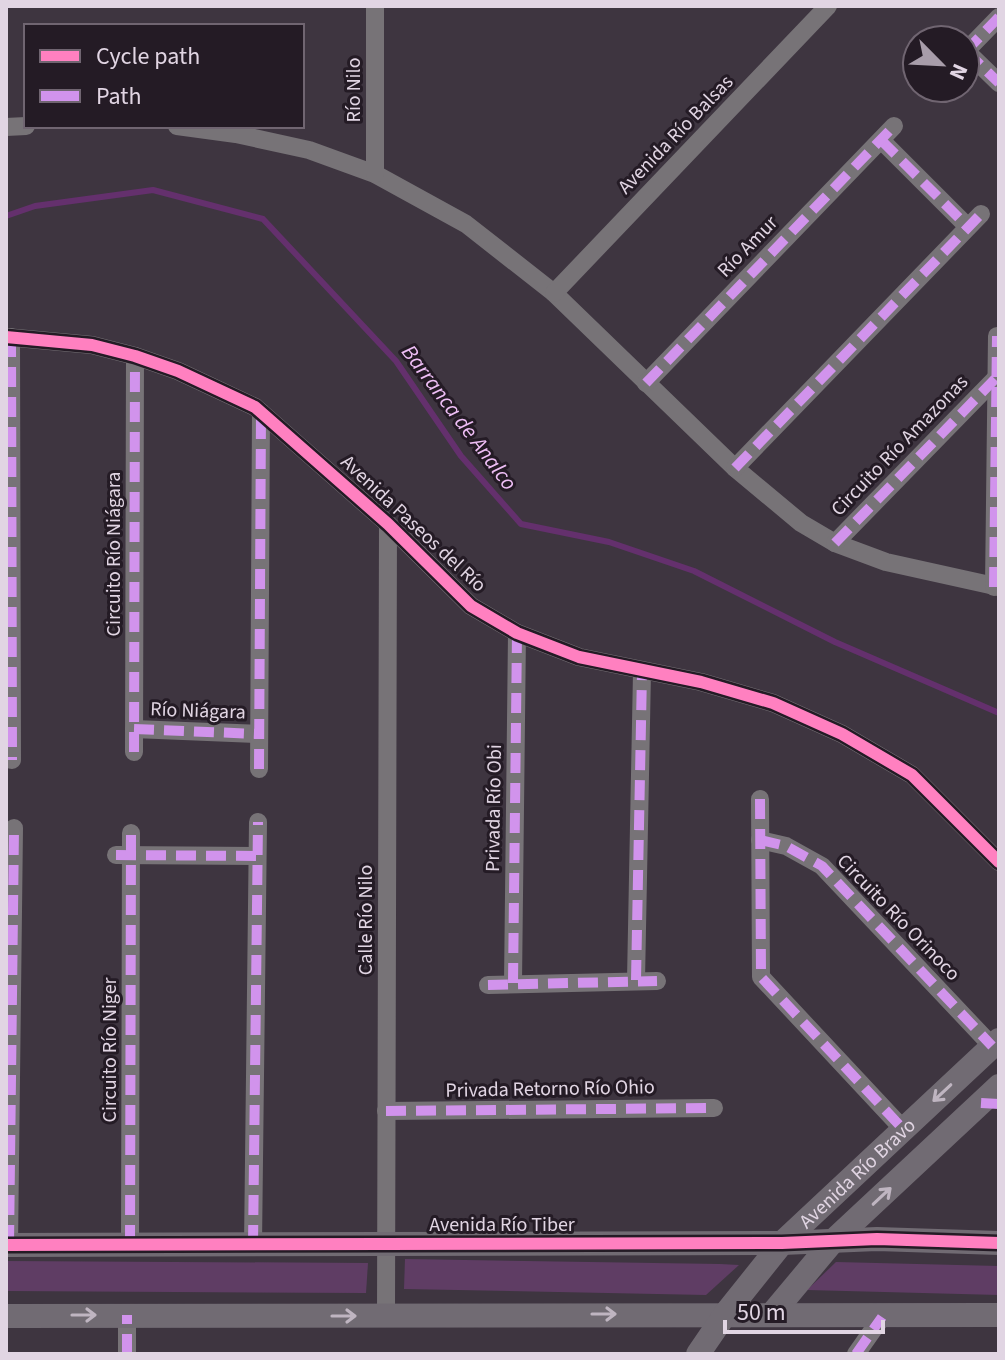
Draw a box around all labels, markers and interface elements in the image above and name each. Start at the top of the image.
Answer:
legend [24,24,304,128]
north arrow [901,24,981,104]
text: Cycle path [96,39,200,74]
street label: Río Nilo [340,58,368,122]
text: N [941,59,976,85]
street label: Avenida Río Balsas [612,69,740,200]
text: Path [96,79,142,114]
street label: Río Amur [711,209,784,284]
water label: Barranca de Analco [394,338,525,497]
street label: Circuito Río Amazonas [825,369,975,523]
street label: Avenida Paseos del Río [334,449,492,599]
street label: Circuito Río Niágara [100,472,128,636]
street label: Río Niágara [150,695,246,727]
street label: Privada Río Obi [479,744,509,872]
street label: Circuito Río Orinoco [830,848,966,987]
street label: Calle Río Nilo [352,865,380,975]
street label: Circuito Río Niger [96,977,124,1123]
street label: Privada Retorno Río Ohio [445,1073,655,1105]
one-way arrow [932,1084,952,1103]
street label: Avenida Río Bravo [793,1112,922,1235]
one-way arrow [872,1186,892,1205]
street label: Avenida Río Tiber [429,1211,575,1239]
scale bar [725,1284,883,1334]
text: 50 m [737,1295,786,1330]
one-way arrow [590,1306,617,1322]
one-way arrow [70,1307,97,1323]
one-way arrow [330,1308,357,1324]

